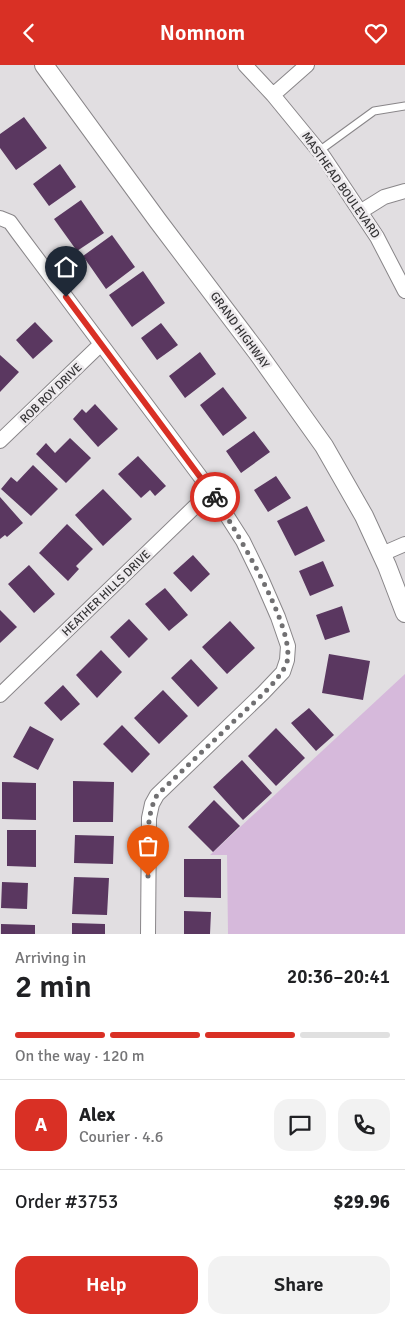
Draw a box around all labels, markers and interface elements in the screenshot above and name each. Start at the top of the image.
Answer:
icon: back [15,19,43,47]
text: Nomnom [160,19,245,46]
icon: heart [362,19,390,47]
street label: MASTHEAD BOULEVARD [298,129,383,242]
pin [45,246,87,297]
icon: home [52,253,80,281]
street label: GRAND HIGHWAY [207,289,272,371]
street label: ROB ROY DRIVE [17,360,86,427]
courier [190,472,240,522]
icon: bike [201,483,229,511]
street label: HEATHER HILLS DRIVE [59,547,154,640]
pin [127,825,169,876]
icon: bag [134,832,162,860]
text: Arriving in [15,948,86,968]
text: 20:36–20:41 [287,965,390,989]
text: 2 min [15,967,92,1006]
text: On the way · 120 m [15,1046,145,1066]
button: chat [274,1099,326,1151]
button: phone [338,1099,390,1151]
text: Alex [79,1103,115,1127]
text: A [35,1113,47,1137]
text: Courier · 4.6 [79,1127,163,1147]
text: Order #3753 [15,1190,118,1214]
text: $29.96 [333,1190,390,1214]
button: Help [15,1256,198,1314]
button: Share [208,1256,390,1314]

